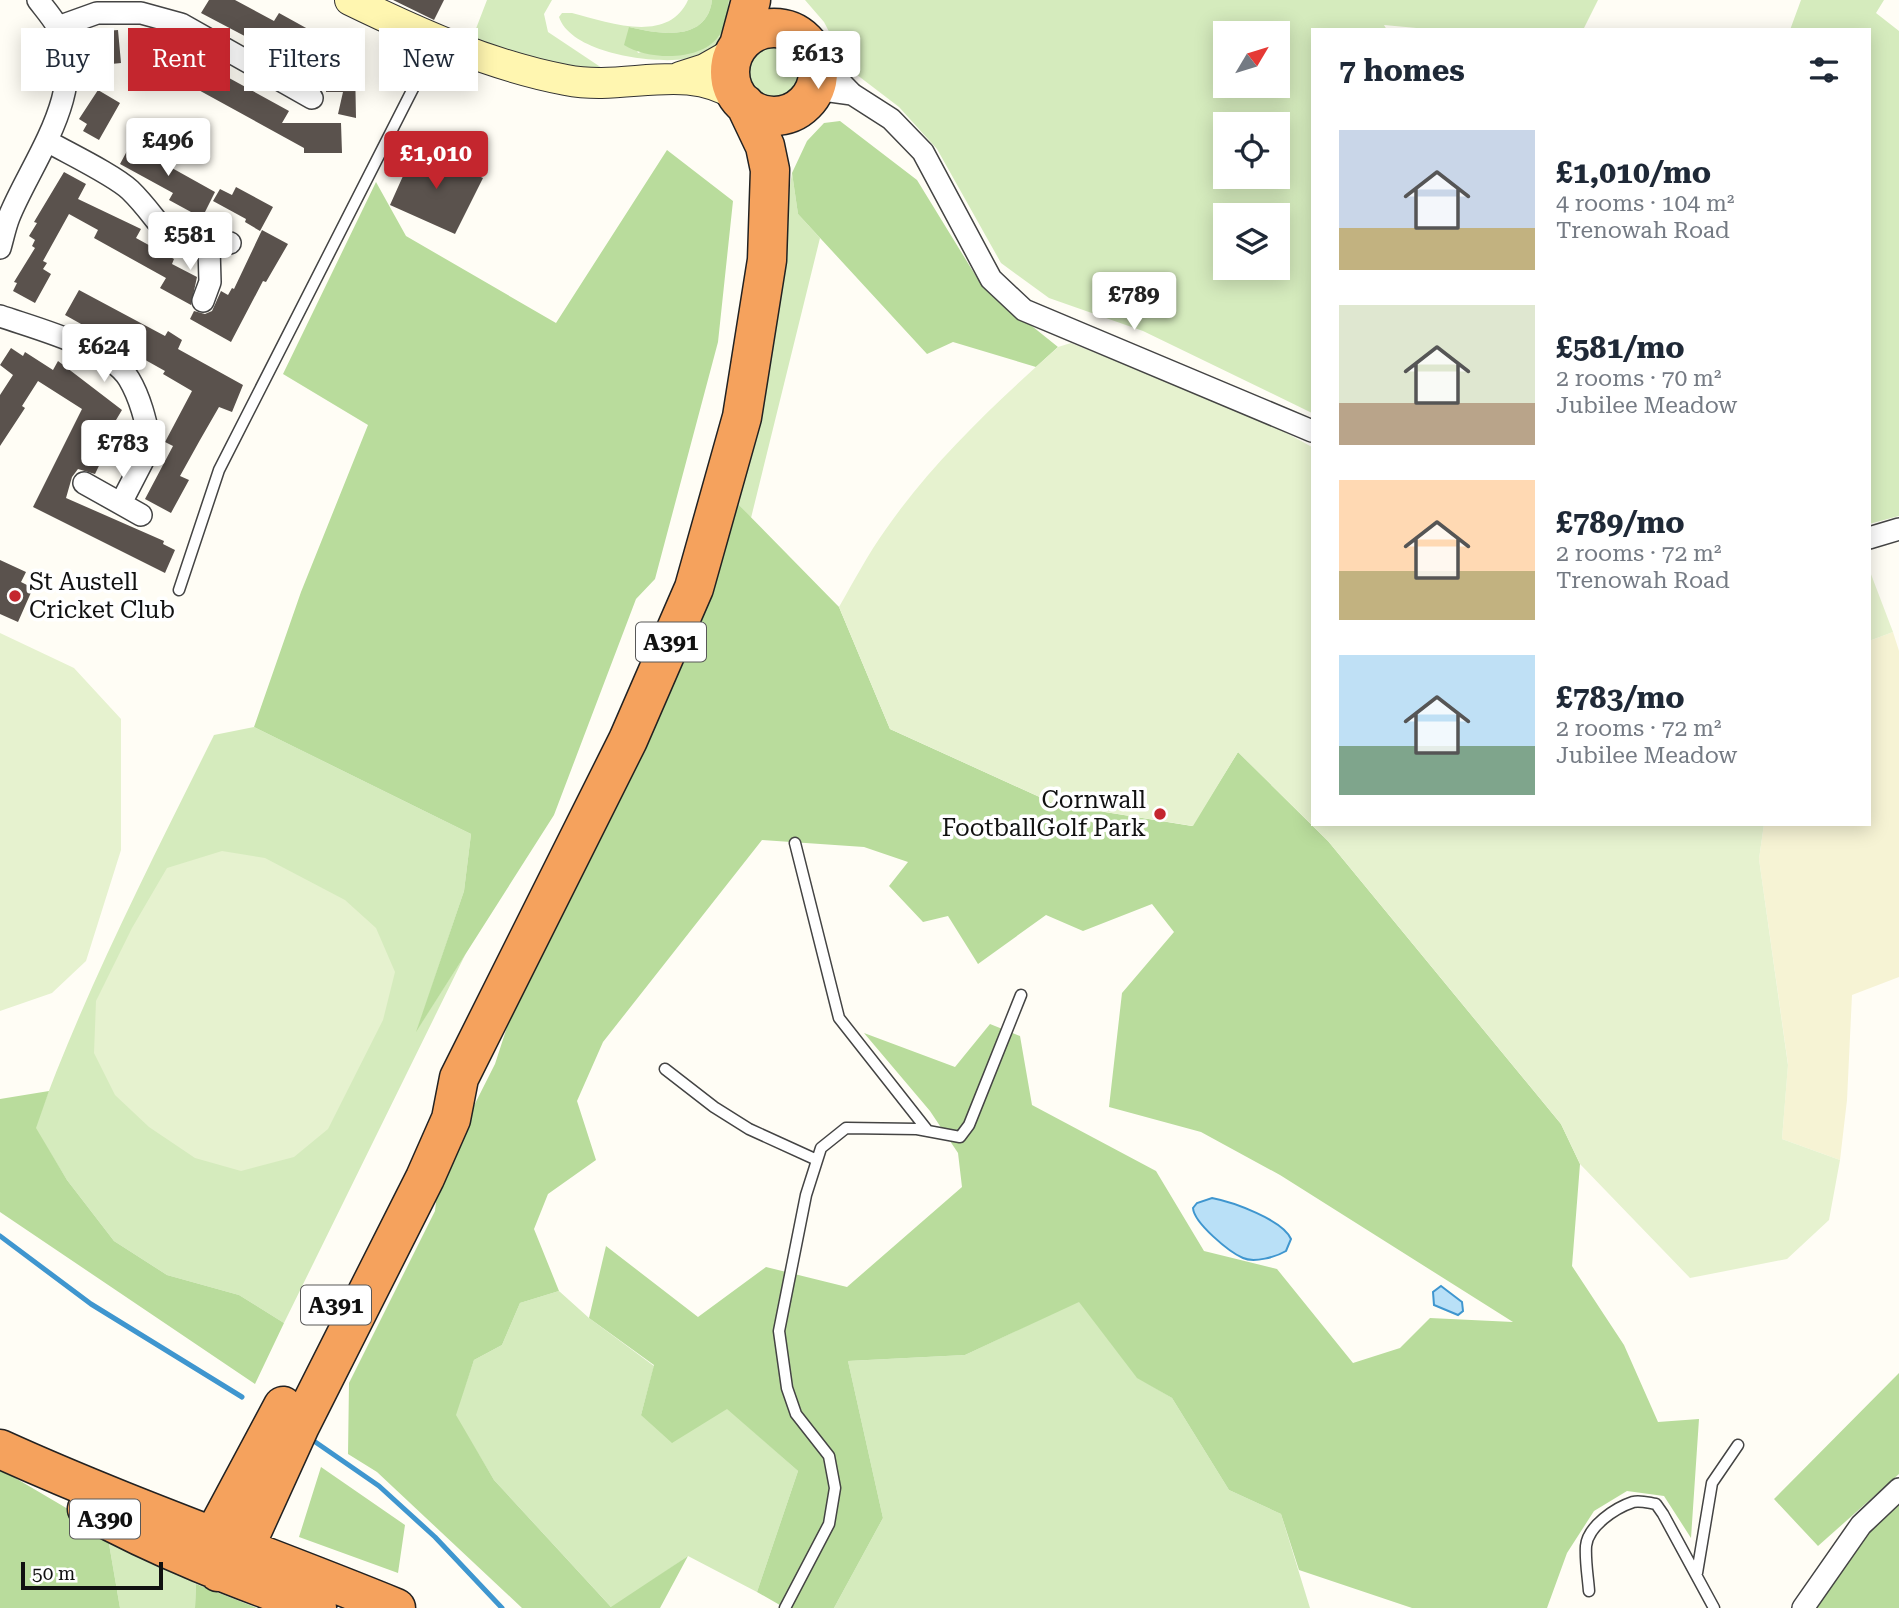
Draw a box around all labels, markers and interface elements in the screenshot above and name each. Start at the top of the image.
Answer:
north arrow [1213,21,1290,98]
map controls [1213,21,1290,280]
chip: Buy [21,28,114,91]
chip: Rent [128,28,230,91]
chip: Filters [244,28,365,91]
chip: New [379,28,478,91]
pin: £613 [777,32,859,91]
text: £613 [792,40,844,67]
icon: filters [1805,51,1843,89]
text: 7 homes [1339,53,1465,88]
button: locate [1213,112,1290,189]
pin: £496 [127,118,209,178]
text: £496 [142,127,194,154]
pin: £1,010 [379,132,493,191]
text: £1,010 [400,140,472,167]
text: £1,010/mo [1556,155,1711,190]
icon: home [1395,158,1479,242]
text: 4 rooms · 104 m² [1556,190,1734,217]
button: layers [1213,203,1290,280]
pin: £581 [149,212,231,272]
text: Trenowah Road [1556,217,1730,244]
text: £581 [164,221,216,248]
pin: £789 [1093,272,1175,332]
text: £789 [1108,281,1160,308]
pin: £624 [63,324,145,384]
text: £581/mo [1556,330,1685,365]
text: £624 [78,333,130,360]
icon: home [1395,333,1479,417]
text: 2 rooms · 70 m² [1556,365,1722,392]
text: Jubilee Meadow [1556,392,1737,419]
pin: £783 [82,420,164,480]
text: £783 [97,429,149,456]
text: £789/mo [1556,505,1685,540]
icon: home [1395,508,1479,592]
text: 2 rooms · 72 m² [1556,540,1722,567]
text: Trenowah Road [1556,567,1730,594]
place label: St Austell Cricket Club [29,568,175,624]
marker: St Austell Cricket Club [7,588,23,604]
road number: A391 [636,622,706,662]
text: £783/mo [1556,680,1685,715]
icon: home [1395,683,1479,767]
text: 2 rooms · 72 m² [1556,715,1722,742]
text: Jubilee Meadow [1556,742,1737,769]
place label: Cornwall FootballGolf Park [942,786,1146,842]
marker: Cornwall FootballGolf Park [1152,806,1168,822]
road number: A391 [301,1286,371,1324]
road number: A390 [70,1500,140,1538]
scale bar [21,1559,163,1591]
text: 50 m [32,1562,75,1585]

